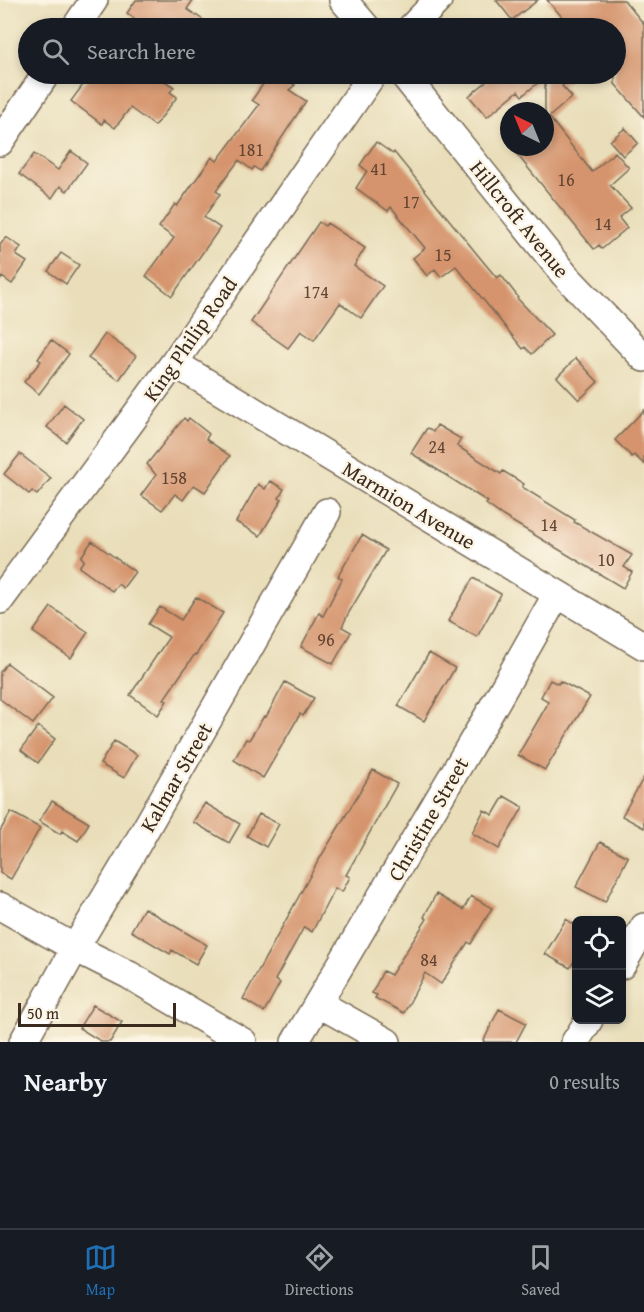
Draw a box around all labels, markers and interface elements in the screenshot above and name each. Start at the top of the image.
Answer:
search box [18,18,626,84]
icon: search [39,35,72,68]
text: Search here [87,35,196,67]
north arrow [500,102,554,156]
house number: 181 [238,136,264,163]
street label: Hillcroft Avenue [463,154,577,285]
house number: 41 [370,155,388,182]
house number: 16 [557,166,575,193]
house number: 17 [402,188,420,215]
house number: 14 [594,210,612,237]
house number: 15 [434,241,452,268]
street label: King Philip Road [135,270,245,408]
house number: 174 [303,278,329,305]
house number: 24 [428,433,446,460]
street label: Marmion Avenue [337,453,482,557]
house number: 158 [161,464,187,491]
house number: 14 [540,511,558,538]
house number: 10 [597,546,615,573]
house number: 96 [317,626,335,653]
street label: Kalmar Street [132,716,220,837]
street label: Christine Street [380,751,476,887]
map controls [572,916,626,1024]
button: locate [572,916,626,970]
house number: 84 [420,946,438,973]
button: layers [572,970,626,1024]
scale bar [18,1000,176,1028]
text: 50 m [27,1001,59,1025]
text: Nearby [24,1062,107,1101]
text: 0 results [549,1067,620,1096]
tab: Map [84,1241,117,1301]
tab: Directions [285,1241,354,1301]
tab: Saved [521,1241,560,1301]

